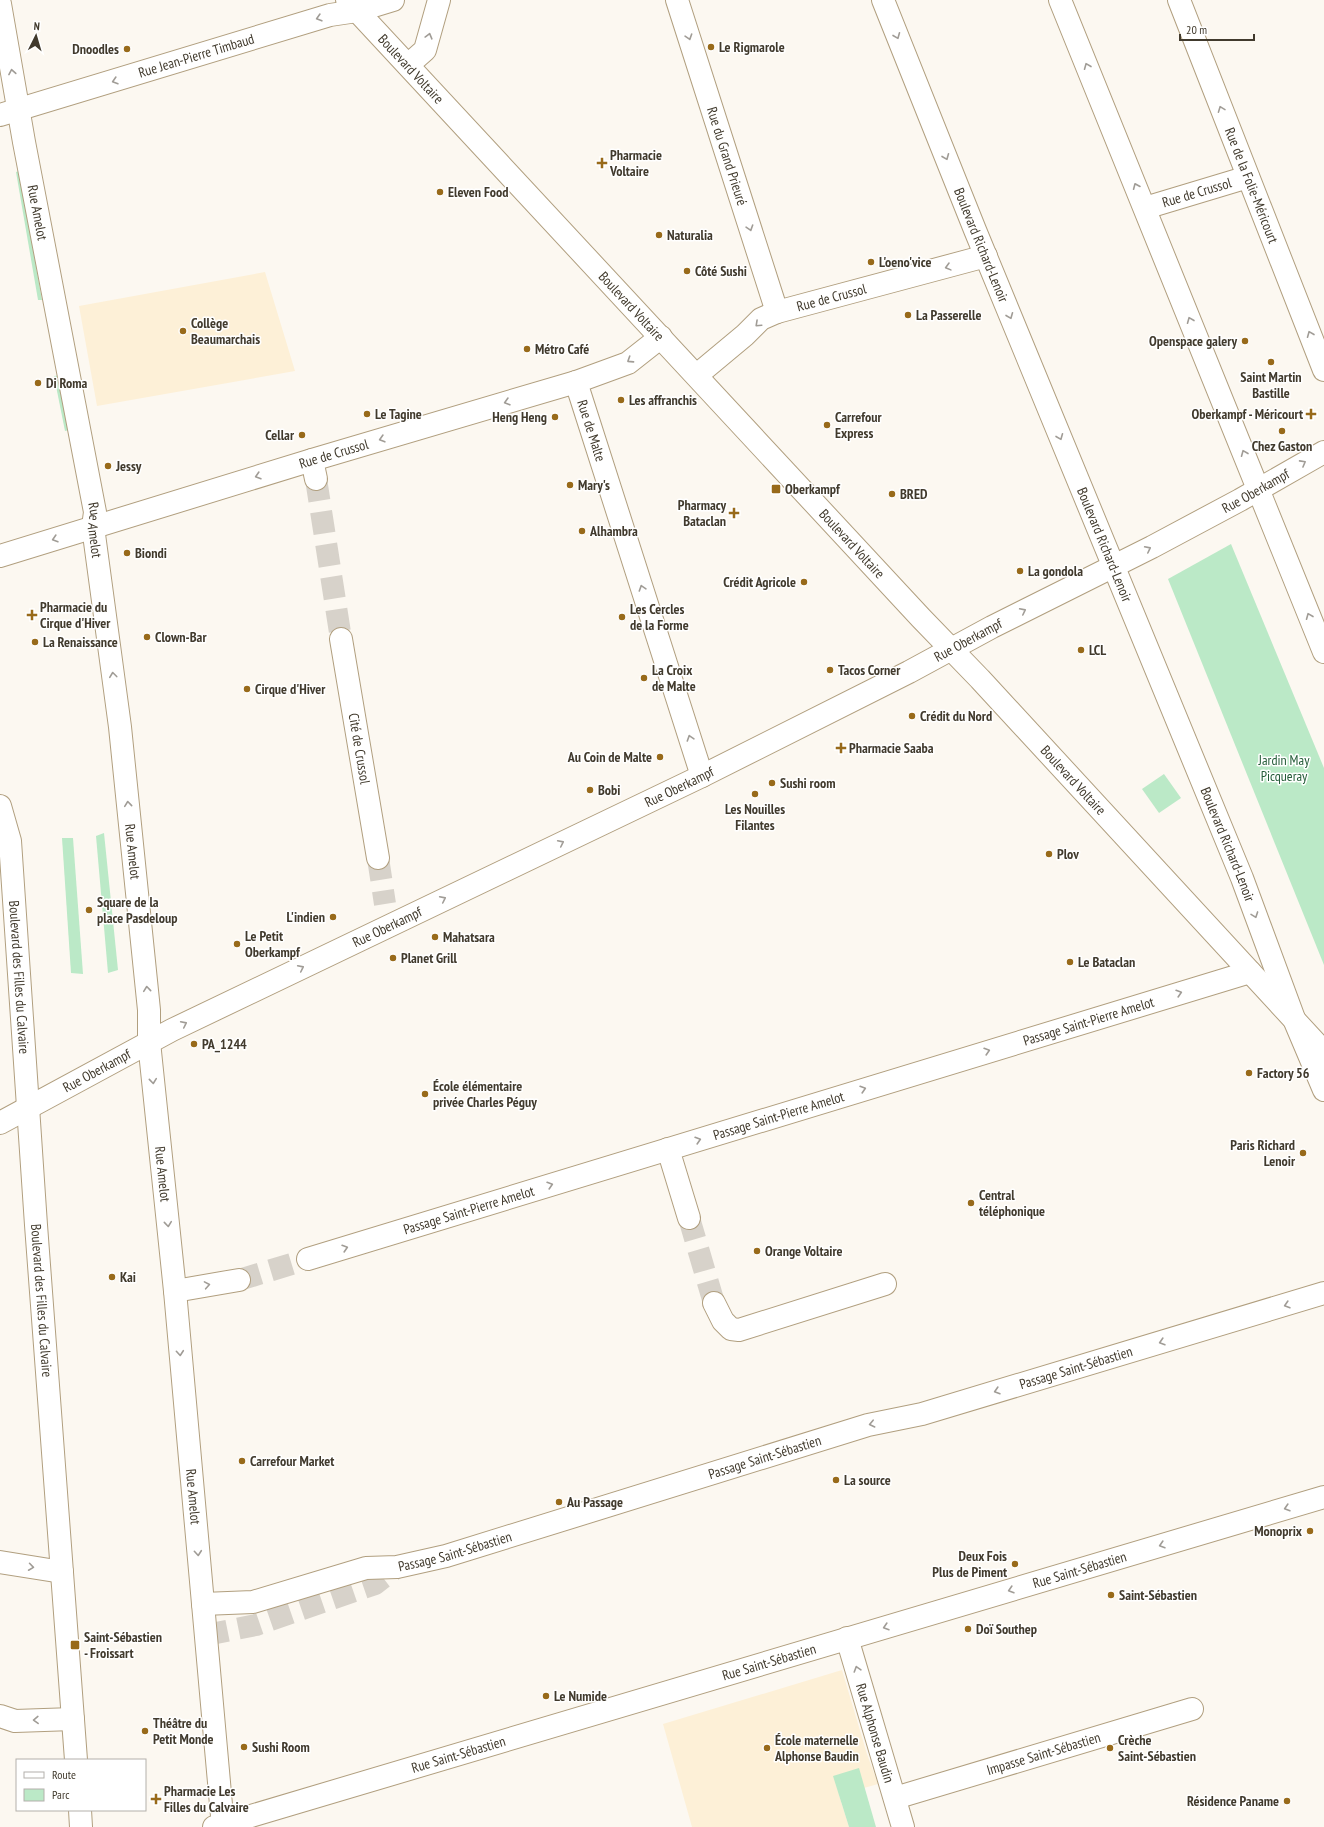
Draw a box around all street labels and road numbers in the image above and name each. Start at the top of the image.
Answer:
street label: Rue Jean-Pierre Timbaud [136,30,256,82]
street label: Boulevard Voltaire [374,30,448,108]
street label: Rue du Grand Prieuré [703,105,751,208]
street label: Rue de la Folie-Méricourt [1221,125,1282,246]
street label: Rue de Crussol [1160,173,1234,211]
street label: Rue Amelot [23,183,52,242]
street label: Boulevard Richard-Lenoir [950,185,1013,305]
street label: Boulevard Voltaire [595,268,668,345]
street label: Rue de Crussol [795,279,869,315]
street label: Rue de Malte [573,397,610,464]
street label: Rue de Crussol [297,435,371,472]
street label: Rue Oberkampf [1219,465,1293,517]
street label: Boulevard Richard-Lenoir [1073,485,1136,605]
street label: Rue Amelot [84,501,106,559]
street label: Boulevard Voltaire [815,505,889,582]
street label: Rue Oberkampf [931,614,1005,666]
street label: Cité de Crussol [345,712,374,786]
street label: Boulevard Voltaire [1037,742,1110,819]
street label: Rue Oberkampf [642,762,717,811]
street label: Boulevard Richard-Lenoir [1196,784,1259,904]
street label: Rue Amelot [121,823,145,880]
street label: Boulevard des Filles du Calvaire [5,900,33,1055]
street label: Rue Oberkampf [349,903,425,951]
street label: Passage Saint-Pierre Amelot [1021,993,1156,1050]
street label: Rue Oberkampf [60,1045,134,1096]
street label: Passage Saint-Pierre Amelot [711,1087,846,1144]
street label: Rue Amelot [151,1145,175,1203]
street label: Passage Saint-Pierre Amelot [401,1182,536,1238]
street label: Boulevard des Filles du Calvaire [27,1223,56,1378]
street label: Passage Saint-Sébastien [1017,1342,1135,1393]
street label: Passage Saint-Sébastien [706,1431,823,1483]
street label: Rue Amelot [182,1468,205,1525]
street label: Passage Saint-Sébastien [396,1527,514,1575]
street label: Rue Saint-Sébastien [1030,1547,1129,1592]
street label: Rue Saint-Sébastien [720,1640,818,1684]
street label: Rue Alphonse Baudin [852,1681,898,1785]
street label: Impasse Saint-Sébastien [984,1728,1102,1779]
street label: Rue Saint-Sébastien [409,1732,508,1777]

